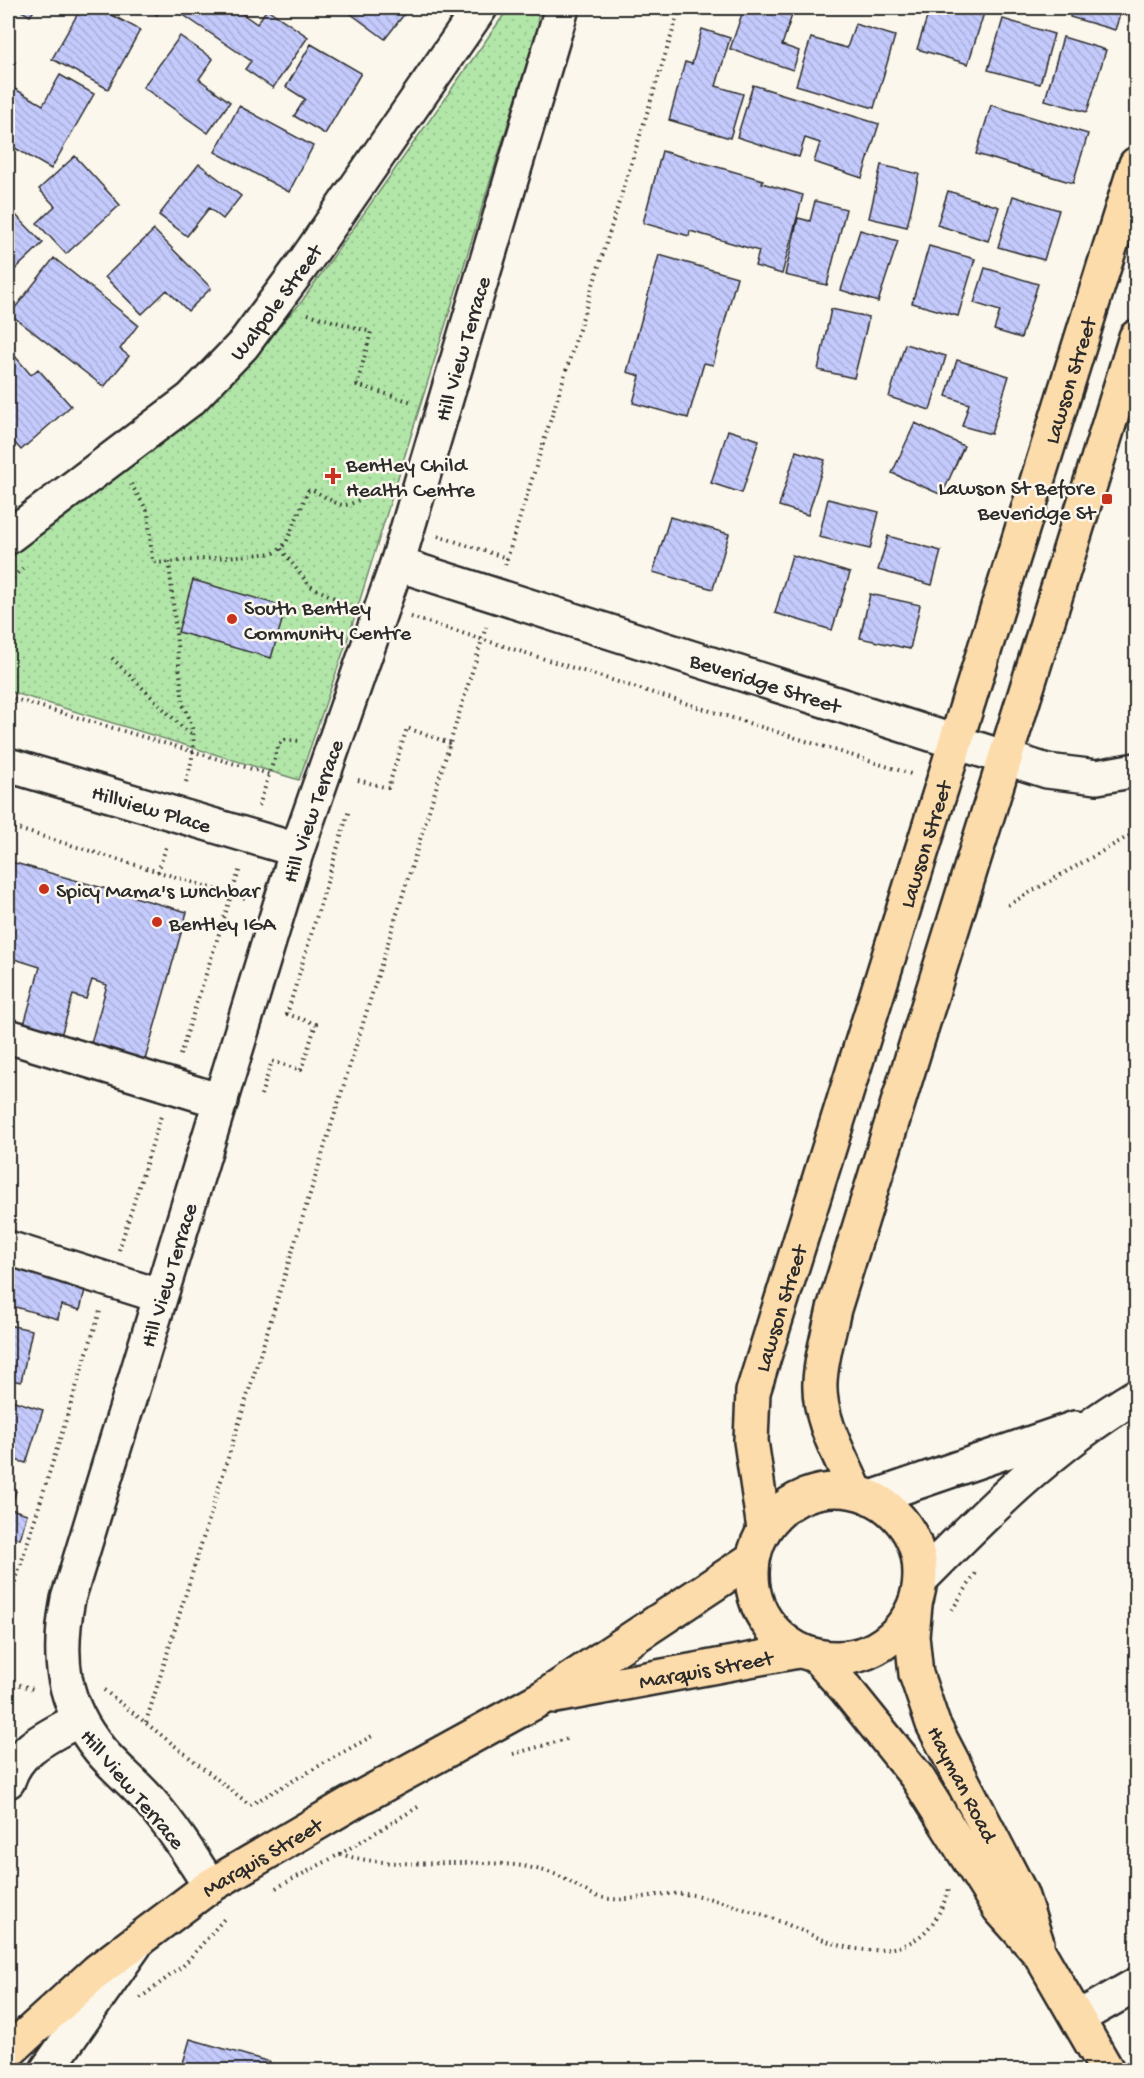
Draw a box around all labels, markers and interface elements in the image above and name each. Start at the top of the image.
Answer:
street label: Walpole Street [226,239,331,368]
street label: Hill View Terrace [431,274,499,425]
street label: Lawson Street [1040,313,1105,448]
place label: Bentley Child Health Centre [345,454,475,505]
marker: Bentley Child Health Centre [324,467,342,485]
place label: Lawson St Before Beveridge St [938,477,1097,528]
marker: Lawson St Before Beveridge St [1100,492,1114,506]
place label: South Bentley Community Centre [244,597,412,648]
marker: South Bentley Community Centre [225,612,239,626]
street label: Beveridge Street [685,649,845,722]
street label: Hill View Terrace [279,736,352,886]
street label: Lawson Street [896,777,960,912]
street label: Hillview Place [88,781,214,841]
place label: Spicy Mama's Lunchbar [56,880,261,906]
marker: Spicy Mama's Lunchbar [37,882,51,896]
place label: Bentley IGA [168,913,276,939]
marker: Bentley IGA [150,915,164,929]
street label: Hill View Terrace [137,1200,205,1351]
street label: Lawson Street [751,1241,816,1376]
street label: Marquis Street [637,1647,777,1697]
street label: Hayman Road [919,1723,1002,1850]
street label: Hill View Terrace [73,1725,189,1857]
street label: Marquis Street [198,1813,330,1905]

